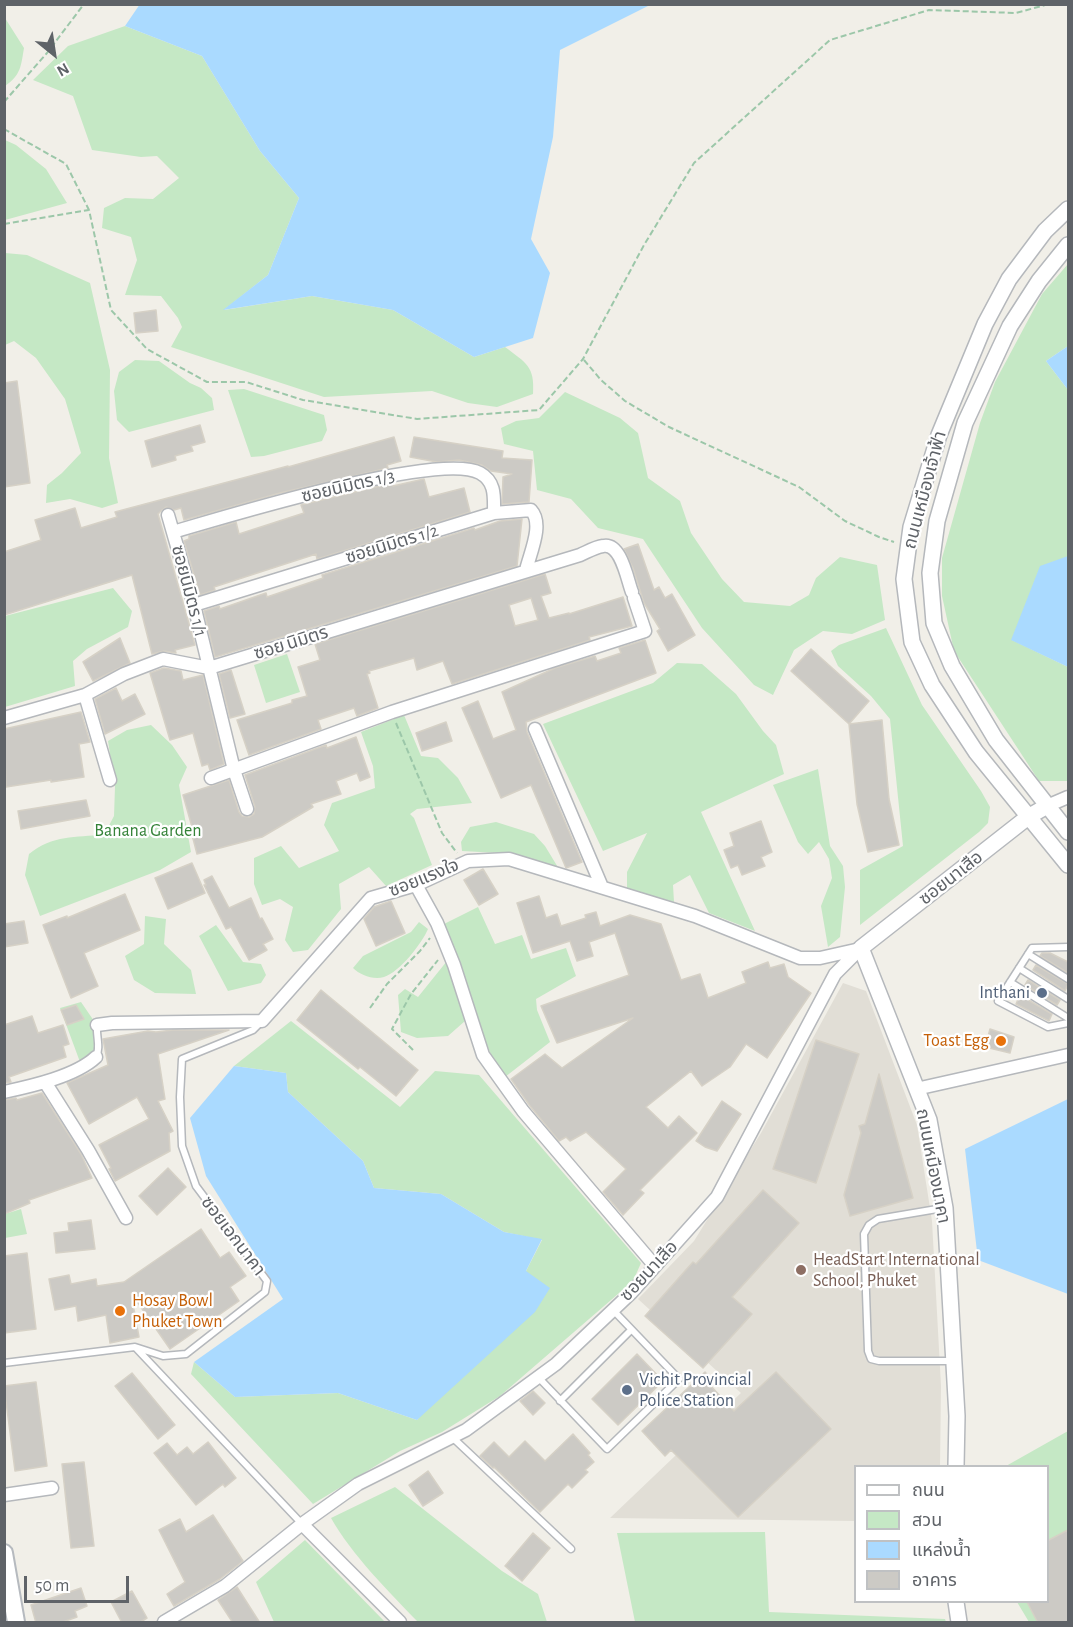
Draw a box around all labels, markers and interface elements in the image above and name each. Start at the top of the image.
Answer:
north arrow [24,24,84,84]
text: N [54,60,72,79]
street label: ถนนเหมืองเจ้าฟ้า [899,429,951,551]
street label: ซอยนิมิตร 1/3 [299,465,397,507]
street label: ซอยนิมิตร 1/2 [343,520,441,568]
street label: ซอยนิมิตร 1/1 [166,543,212,639]
street label: ซอย นิมิตร [251,622,331,664]
park label: Banana Garden [94,820,202,842]
street label: ซอยนาเสือ [915,846,987,910]
street label: ซอยแรงใจ [386,854,462,902]
place label: Inthani [979,982,1030,1004]
marker: Inthani [1035,986,1049,1000]
place label: Toast Egg [923,1030,989,1052]
marker: Toast Egg [994,1034,1008,1048]
street label: ถนนเหมืองนาคา [911,1107,955,1225]
street label: ซอยเอกนาคา [196,1192,270,1280]
street label: ซอยนาเสือ [615,1236,683,1306]
place label: HeadStart International School, Phuket [813,1249,980,1292]
marker: HeadStart International School, Phuket [794,1263,808,1277]
place label: Hosay Bowl Phuket Town [132,1290,222,1332]
marker: Hosay Bowl Phuket Town [113,1304,127,1318]
place label: Vichit Provincial Police Station [639,1369,752,1412]
marker: Vichit Provincial Police Station [620,1383,634,1397]
legend [854,1465,1049,1603]
text: ถนน [912,1482,945,1500]
text: สวน [912,1512,942,1530]
text: แหล่งน้ำ [912,1542,971,1560]
scale bar [27,1564,132,1602]
text: อาคาร [912,1572,957,1590]
text: 50 m [35,1577,69,1595]

